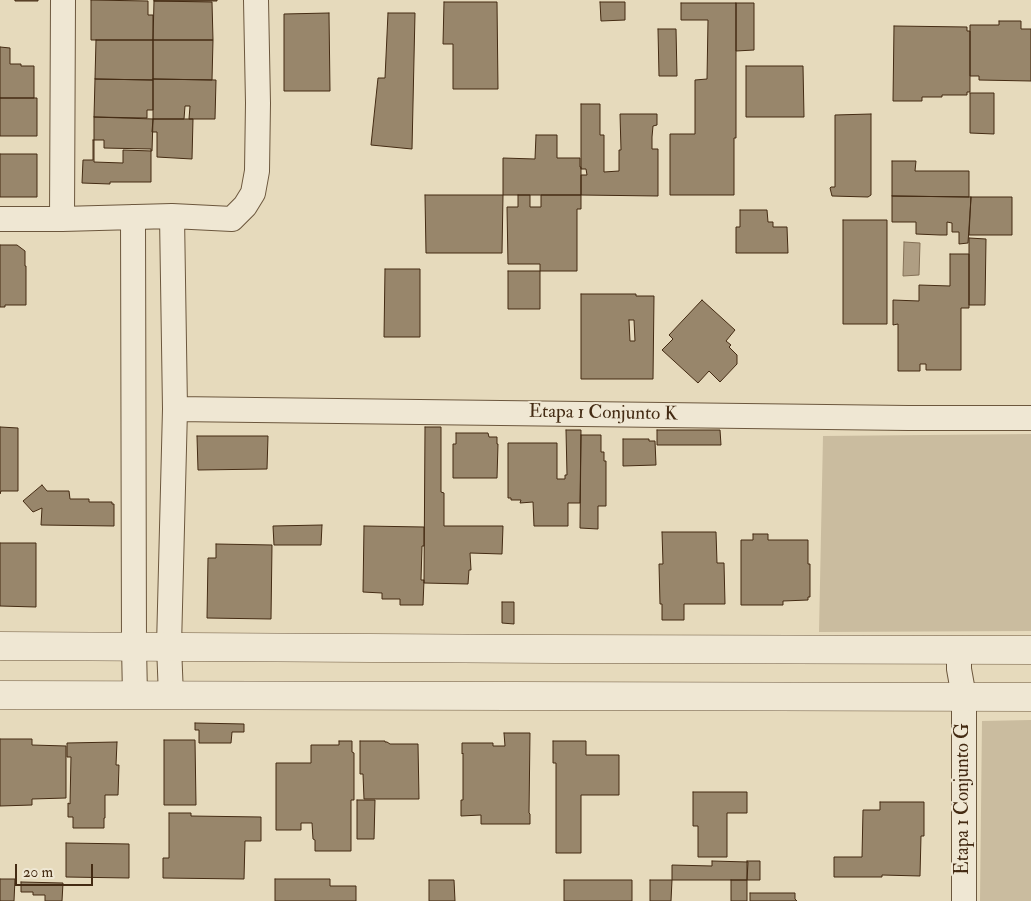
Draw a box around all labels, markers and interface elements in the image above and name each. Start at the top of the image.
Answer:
street label: Etapa 1 Conjunto K [528,401,678,427]
street label: Etapa 1 Conjunto G [953,723,975,875]
scale bar [18,854,95,886]
text: 20 m [23,863,53,882]

